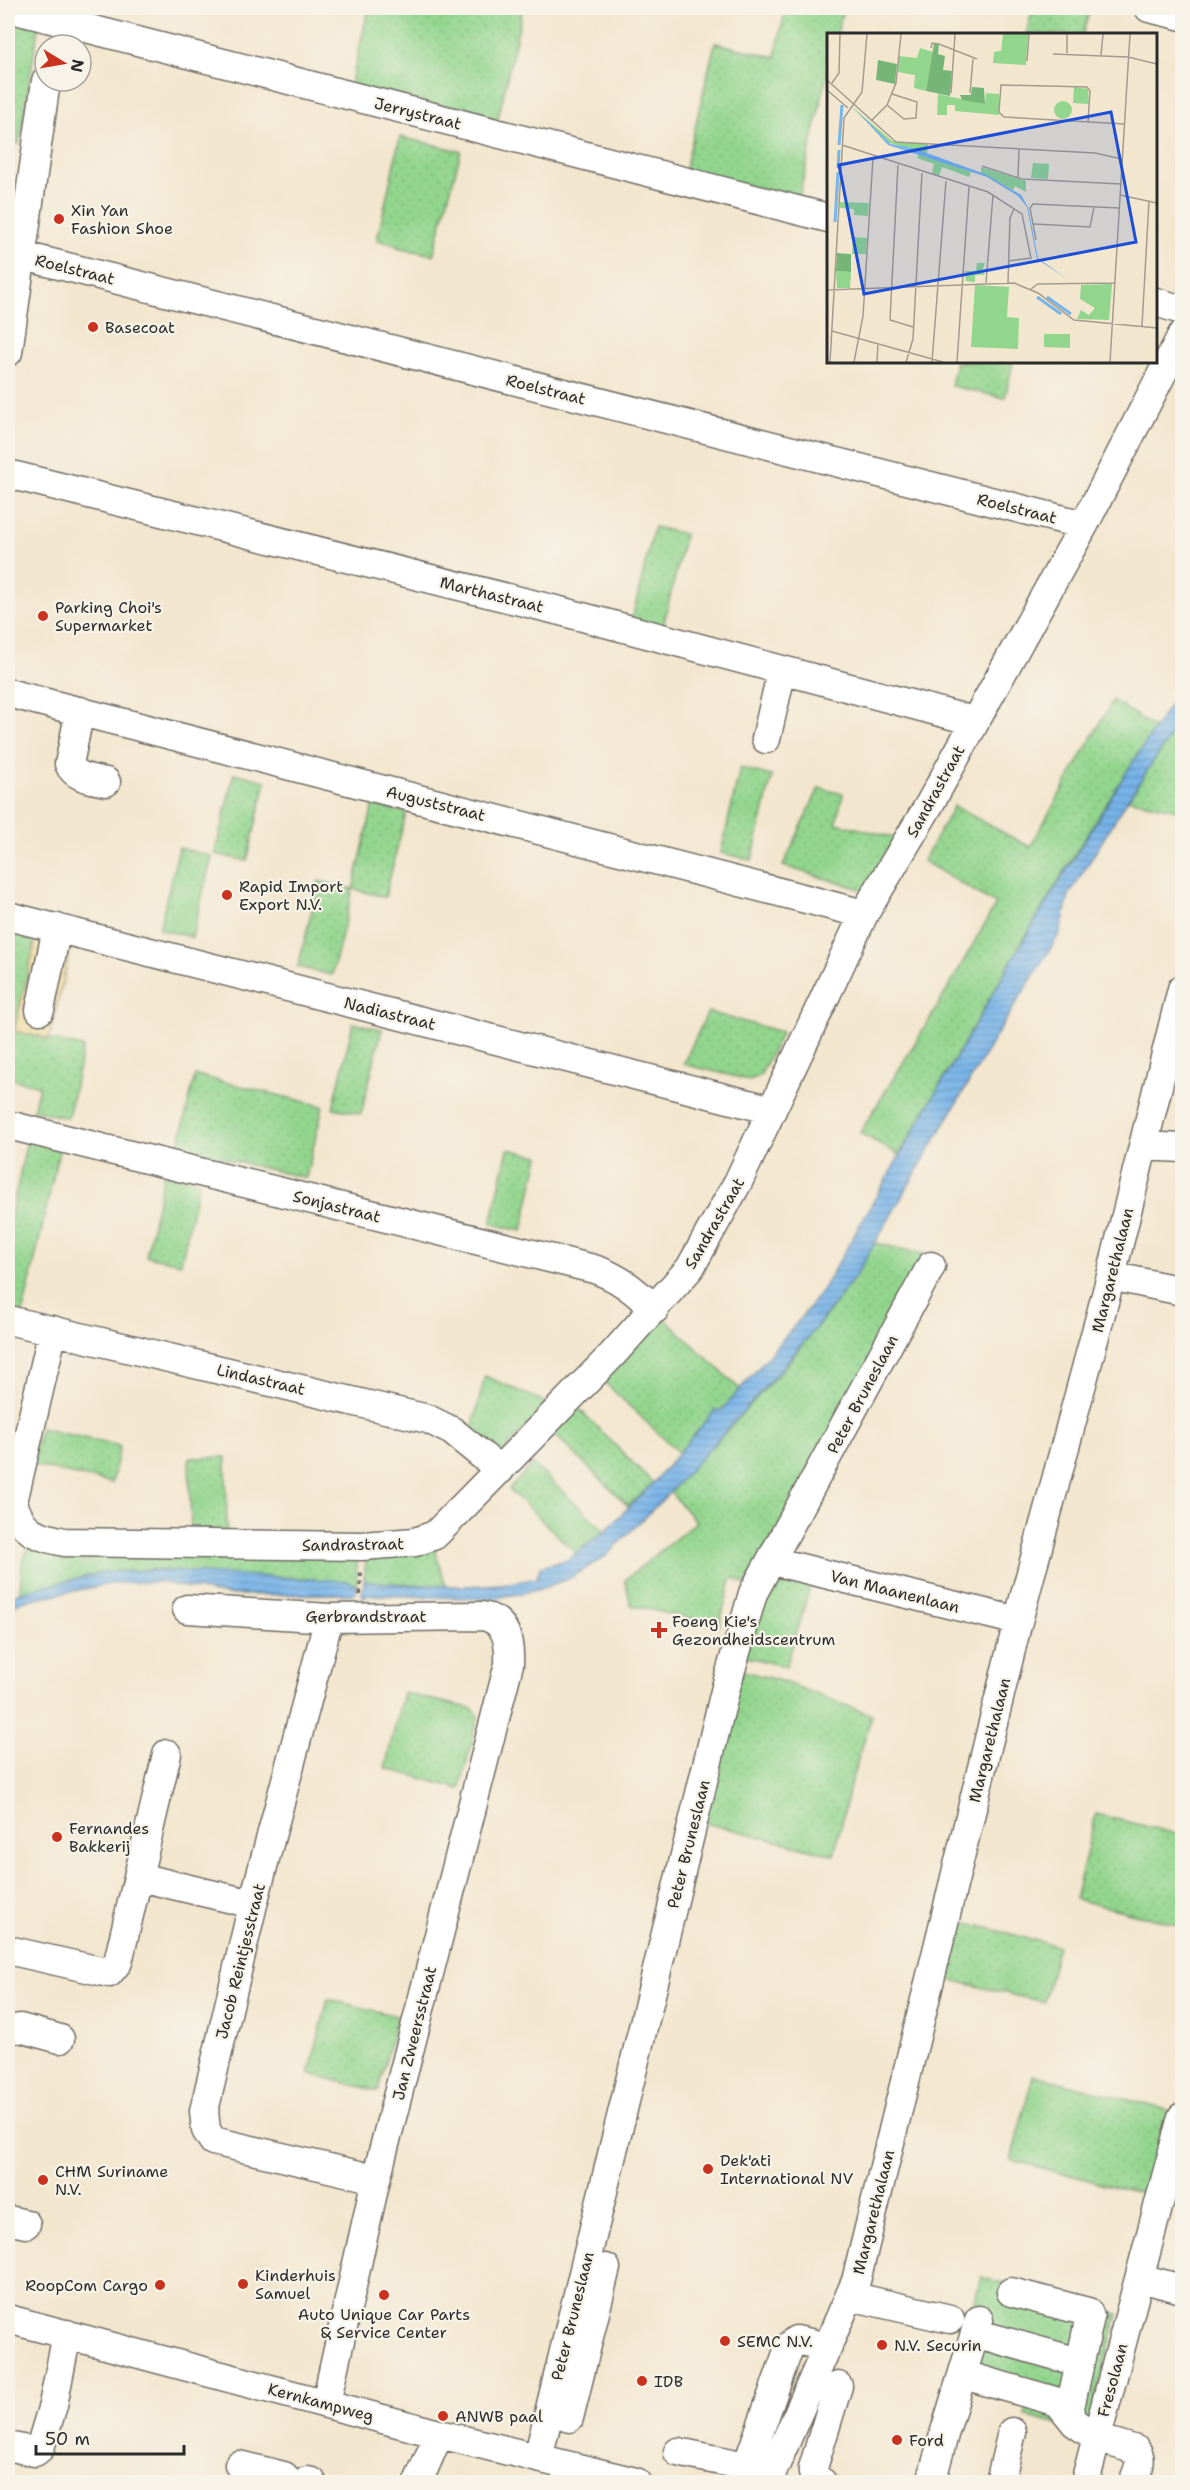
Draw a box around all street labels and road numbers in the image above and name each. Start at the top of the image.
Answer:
street label: Jerrystraat [372,93,464,134]
street label: Roelstraat [33,249,117,290]
street label: Roelstraat [504,369,588,410]
street label: Roelstraat [975,488,1059,529]
street label: Marthastraat [438,571,546,618]
street label: Sandrastraat [901,741,969,841]
street label: Auguststraat [384,781,488,826]
street label: Nadiastraat [342,992,438,1035]
street label: Sandrastraat [680,1174,749,1273]
street label: Sonjastraat [291,1185,383,1228]
street label: Margarethalaan [1087,1205,1138,1335]
street label: Peter Bruneslaan [822,1331,903,1457]
street label: Lindastraat [215,1359,307,1400]
street label: Sandrastraat [302,1533,404,1556]
street label: Van Maanenlaan [828,1565,962,1618]
street label: Gerbrandstraat [305,1606,427,1627]
street label: Margarethalaan [964,1675,1015,1805]
street label: Peter Bruneslaan [662,1777,715,1911]
street label: Jacob Reintjesstraat [211,1881,270,2041]
street label: Jan Zweersstraat [388,1964,441,2102]
street label: Margarethalaan [848,2147,899,2277]
street label: Peter Bruneslaan [546,2249,599,2383]
street label: Fresolaan [1093,2341,1132,2419]
street label: Kernkampweg [266,2378,376,2427]

